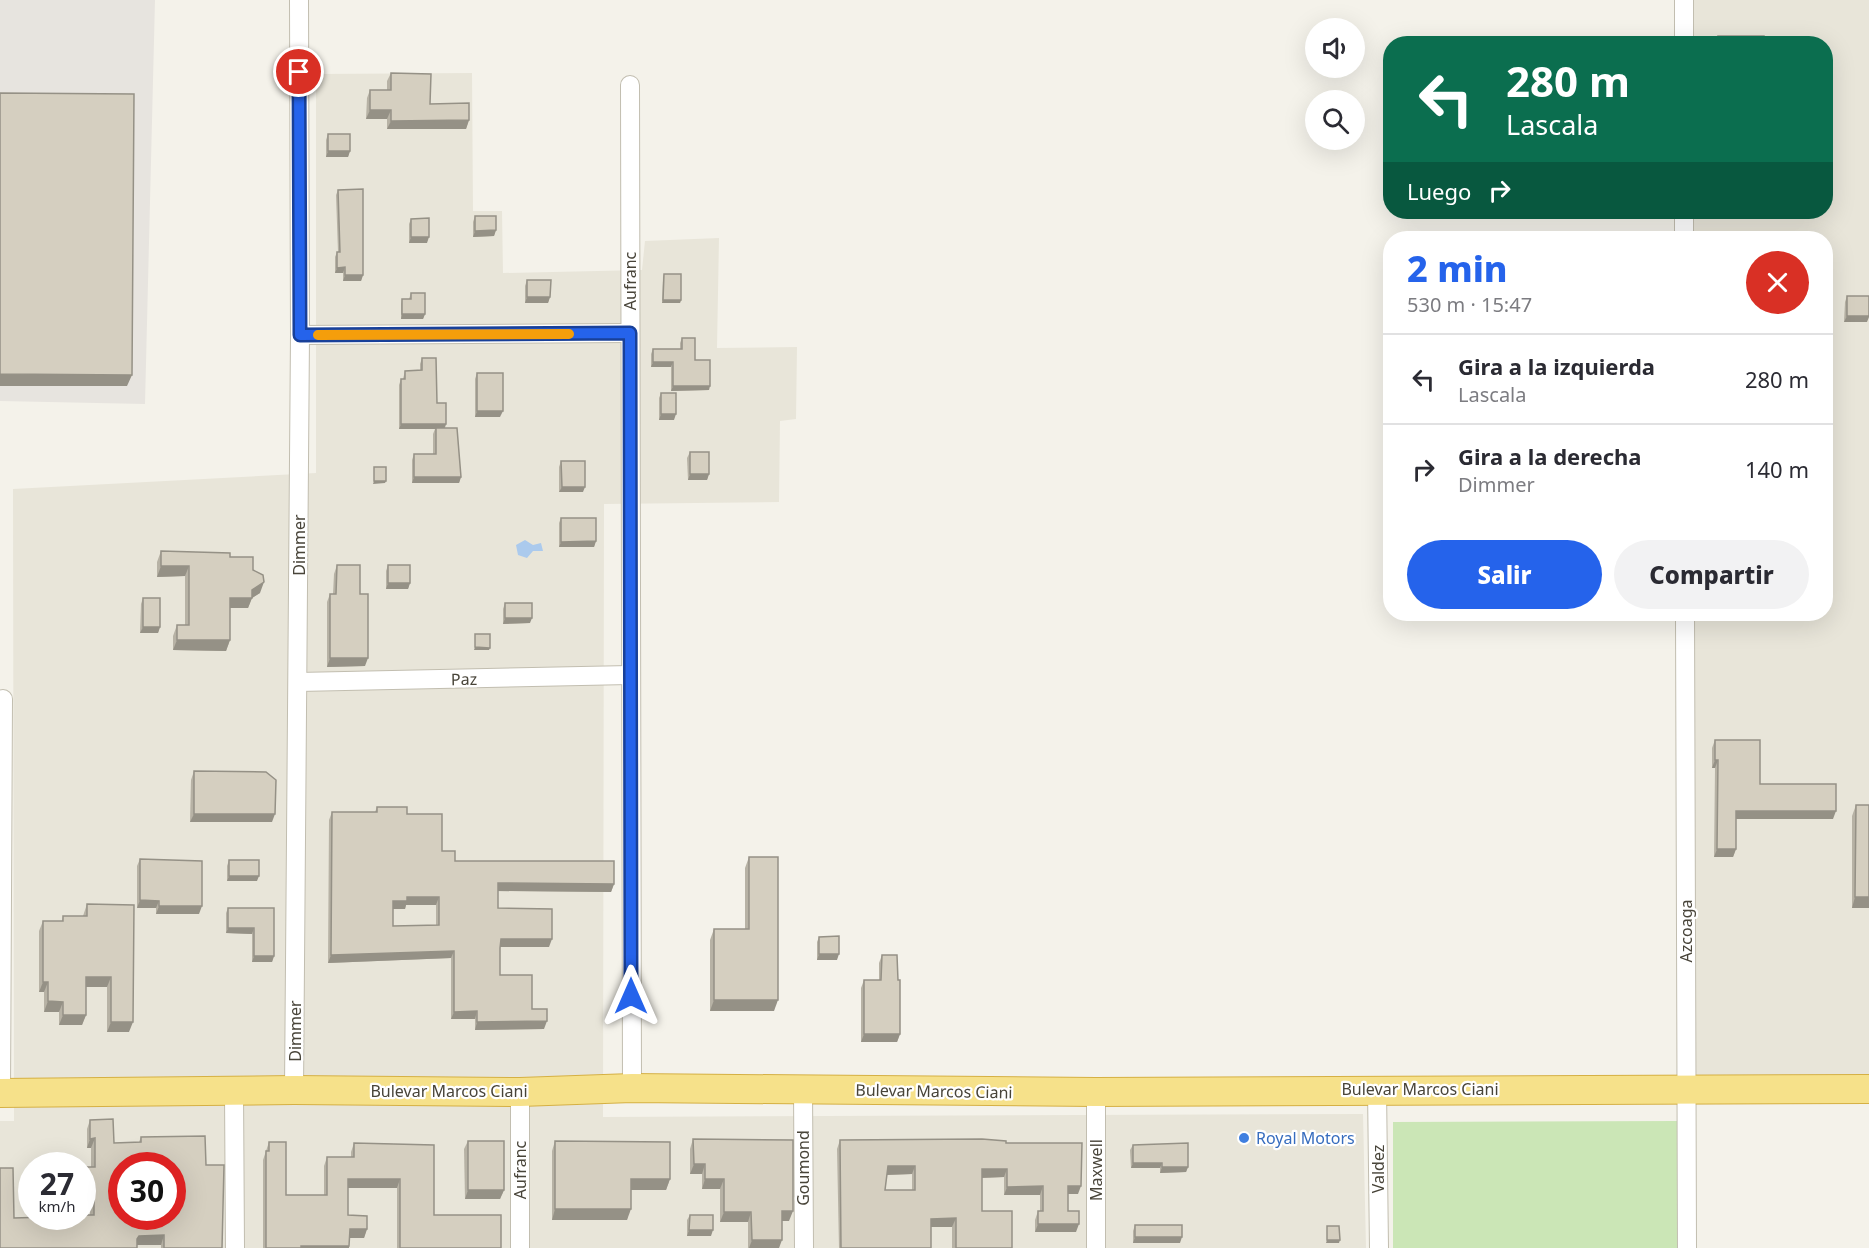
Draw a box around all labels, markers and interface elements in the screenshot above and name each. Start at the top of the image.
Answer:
map controls [1305,18,1365,150]
button: sound [1305,18,1365,78]
pin [273,46,324,97]
text: 280 m [1506,52,1630,109]
icon: arrive [282,55,315,88]
icon: left [1407,60,1485,138]
button: search [1305,90,1365,150]
text: Lascala [1506,106,1598,143]
icon: right [1483,174,1516,207]
text: Luego [1407,176,1471,206]
text: 2 min [1407,244,1508,293]
street label: Aufranc [619,251,641,310]
button: close [1746,251,1809,314]
text: 530 m · 15:47 [1407,291,1532,318]
text: Gira a la izquierda [1458,351,1655,381]
icon: left [1407,363,1440,396]
text: 280 m [1745,364,1809,394]
text: Lascala [1458,381,1526,408]
text: Gira a la derecha [1458,441,1642,471]
icon: right [1407,453,1440,486]
text: 140 m [1745,454,1809,484]
text: Dimmer [1458,471,1535,498]
street label: Dimmer [288,514,310,576]
button: Salir [1407,540,1602,609]
button: Compartir [1614,540,1809,609]
street label: Paz [451,668,477,690]
street label: Azcoaga [1675,900,1697,962]
position arrow [599,964,663,1028]
street label: Dimmer [284,1000,306,1062]
street label: Bulevar Marcos Ciani [1341,1078,1499,1100]
street label: Bulevar Marcos Ciani [855,1079,1013,1103]
street label: Bulevar Marcos Ciani [370,1080,528,1102]
place label: Royal Motors [1256,1127,1355,1149]
street label: Goumond [792,1130,814,1206]
marker: Royal Motors [1237,1131,1251,1145]
street label: Maxwell [1085,1139,1107,1201]
street label: Aufranc [509,1140,531,1199]
street label: Valdez [1367,1145,1389,1193]
speed limit sign: 30 [108,1152,186,1230]
text: 27 [40,1163,74,1204]
text: km/h [39,1196,75,1216]

